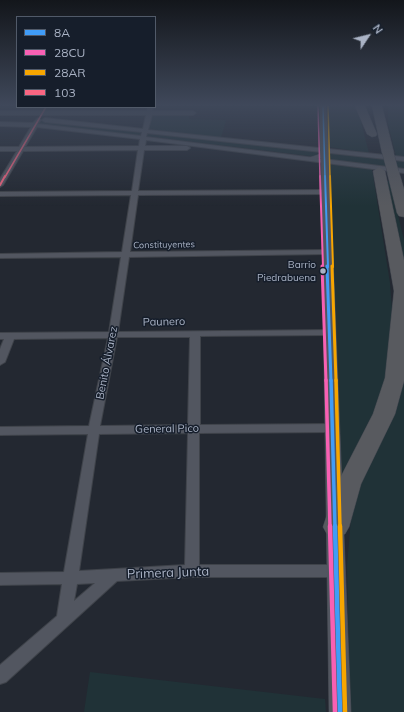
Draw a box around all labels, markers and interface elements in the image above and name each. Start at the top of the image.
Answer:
legend [16,16,156,108]
north arrow [348,16,388,56]
text: N [370,22,386,37]
text: 8A [54,25,70,40]
text: 28CU [54,45,85,60]
text: 28AR [54,65,86,80]
text: 103 [54,85,76,100]
street label: Constituyentes [133,239,195,251]
place label: Barrio Piedrabuena [257,259,316,282]
marker: Barrio Piedrabuena [318,266,328,276]
street label: Paunero [143,315,185,329]
street label: Benito Álvarez [93,325,121,401]
street label: General Pico [135,422,199,436]
street label: Primera Junta [127,564,209,582]

